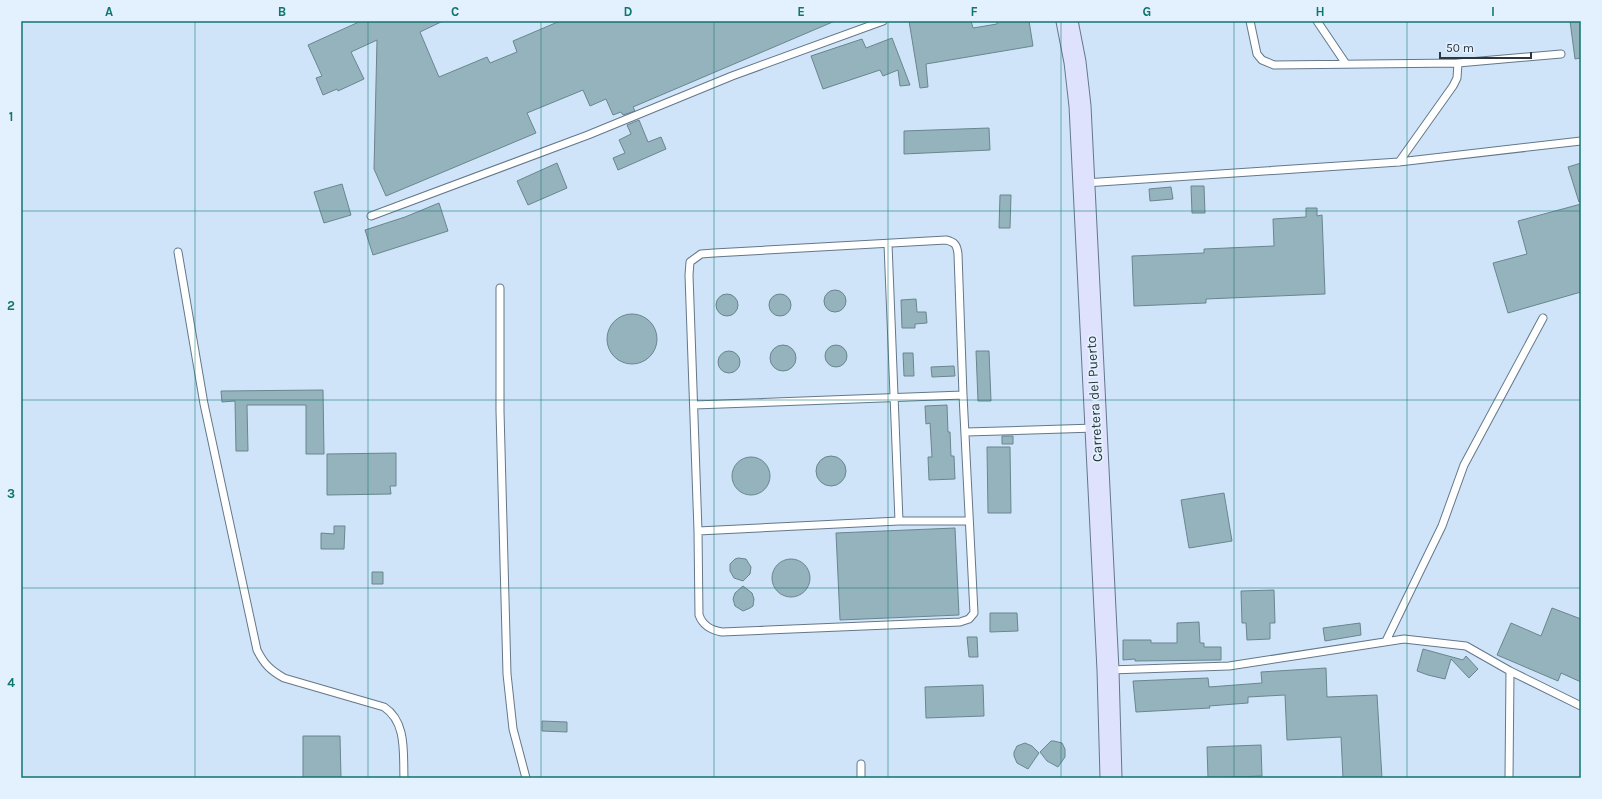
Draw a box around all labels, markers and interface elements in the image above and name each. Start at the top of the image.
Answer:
text: A [105,4,113,19]
text: B [278,4,286,19]
text: C [451,4,459,19]
text: D [624,4,633,19]
text: E [797,4,805,19]
text: F [970,4,978,19]
text: G [1143,4,1151,19]
text: H [1315,4,1325,19]
text: I [1491,4,1495,19]
scale bar [1440,34,1531,60]
text: 50 m [1446,41,1474,55]
text: 1 [9,109,13,124]
text: 2 [7,298,15,313]
street label: Carretera del Puerto [1083,335,1106,462]
text: 3 [7,486,15,501]
text: 4 [7,675,15,690]

